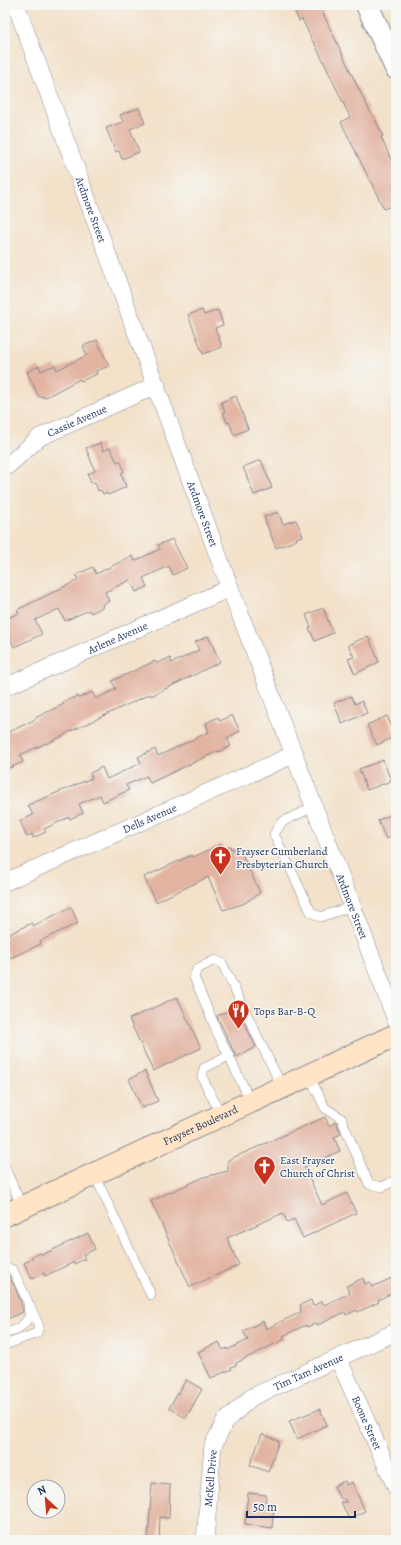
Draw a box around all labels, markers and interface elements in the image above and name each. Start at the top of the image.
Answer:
street label: Ardmore Street [72,174,110,245]
street label: Cassie Avenue [45,401,109,440]
street label: Ardmore Street [183,478,222,549]
street label: Arlene Avenue [84,618,150,658]
street label: Dells Avenue [120,800,179,837]
church icon: Frayser Cumberland Presbyterian Church [208,844,234,877]
place label: Frayser Cumberland Presbyterian Church [236,844,328,872]
street label: Ardmore Street [333,870,372,942]
restaurant icon: Tops Bar-B-Q [225,998,251,1031]
place label: Tops Bar-B-Q [254,1004,317,1019]
street label: Frayser Boulevard [161,1101,240,1149]
church icon: East Frayser Church of Christ [252,1153,278,1186]
place label: East Frayser Church of Christ [280,1153,355,1181]
street label: Tim Tam Avenue [271,1349,346,1394]
street label: Boone Street [348,1393,386,1452]
street label: McKell Drive [200,1449,220,1507]
north arrow [26,1479,66,1519]
text: N [35,1482,49,1499]
scale bar [247,1493,355,1519]
text: 50 m [253,1499,277,1515]

